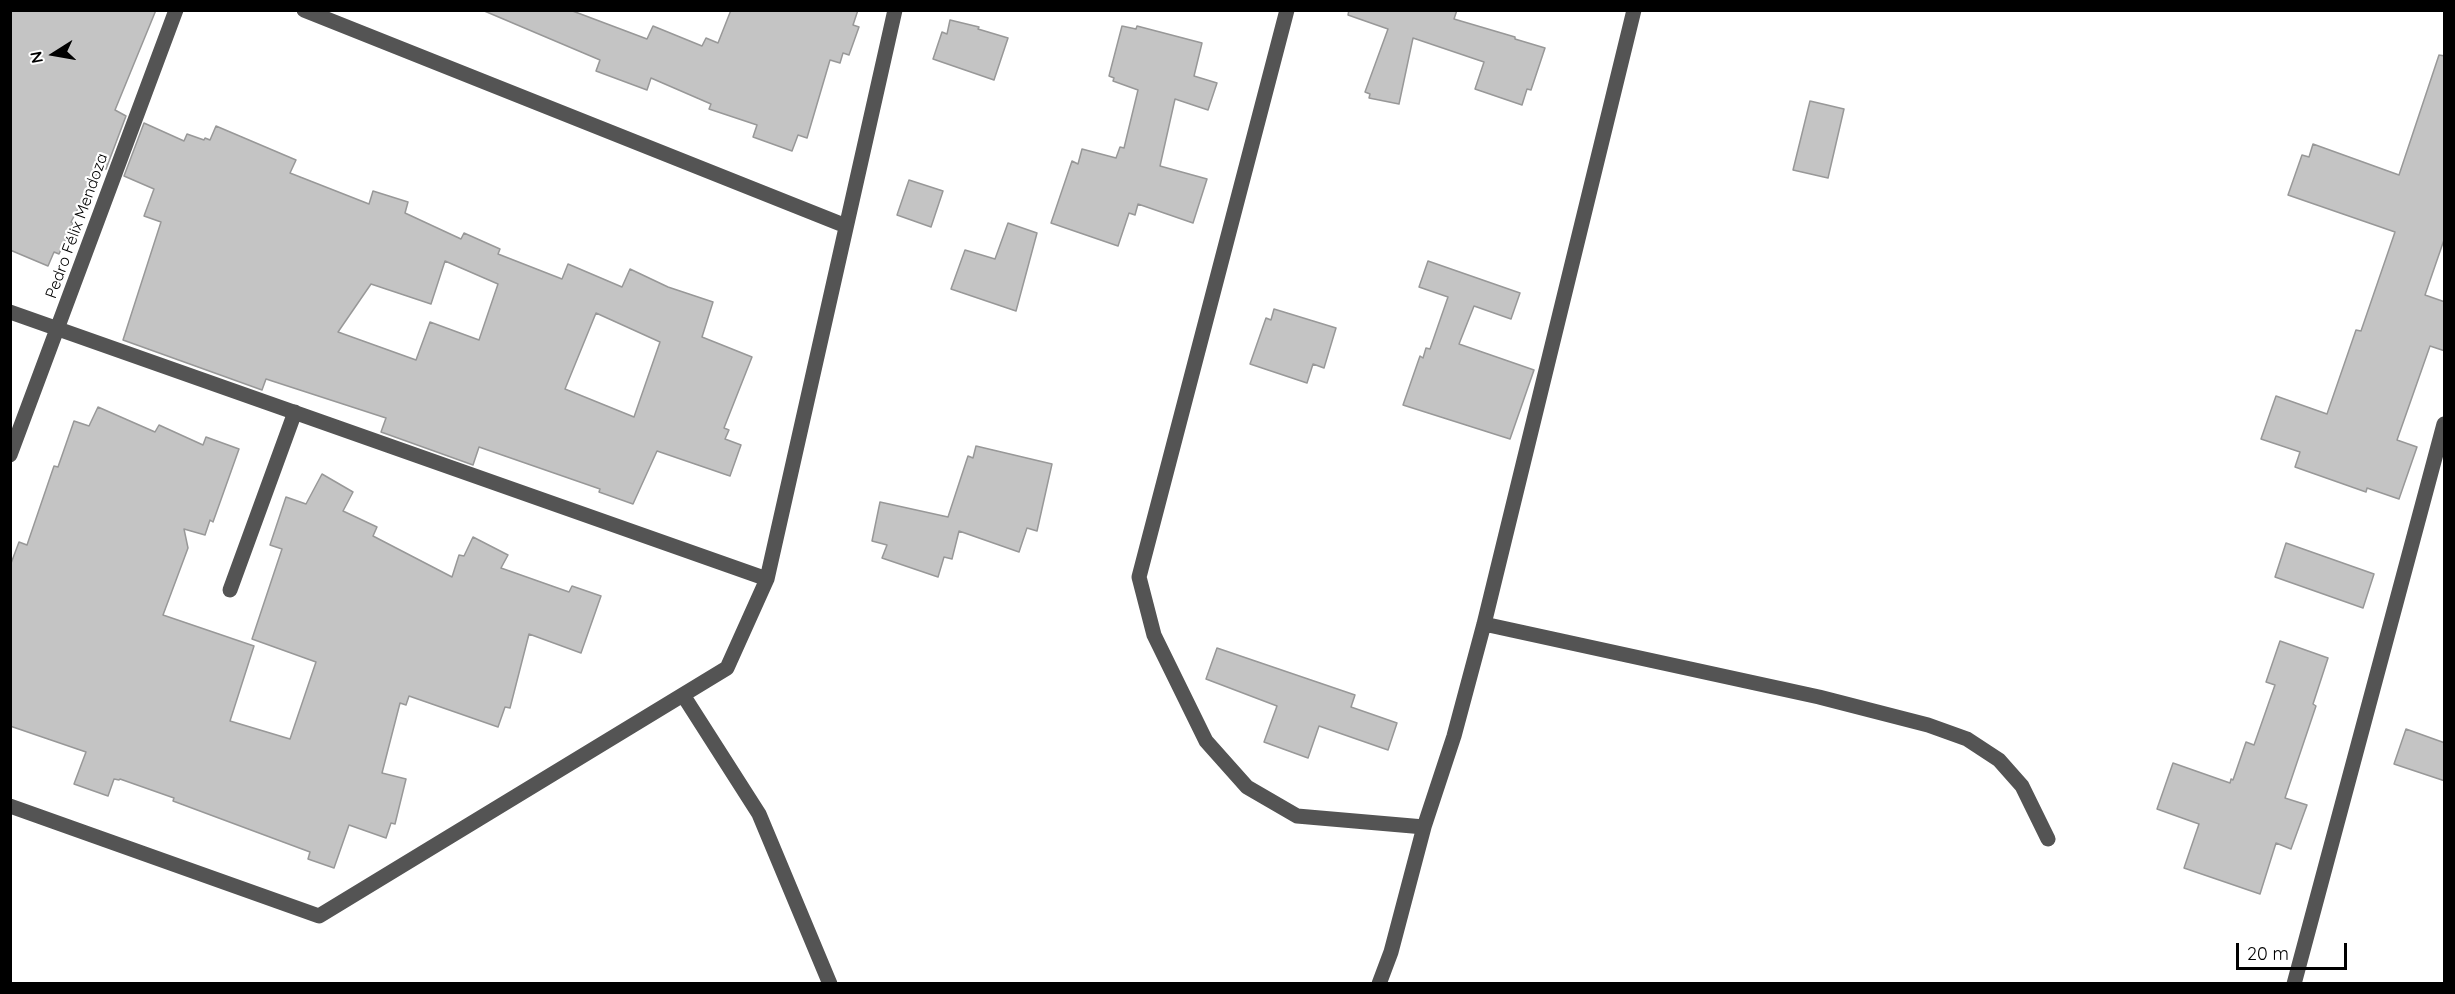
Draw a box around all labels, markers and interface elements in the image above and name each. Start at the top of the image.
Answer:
north arrow [24,24,84,84]
text: N [25,50,47,65]
street label: Pedro Félix Mendoza [42,151,112,301]
scale bar [2239,931,2350,969]
text: 20 m [2247,942,2289,965]

